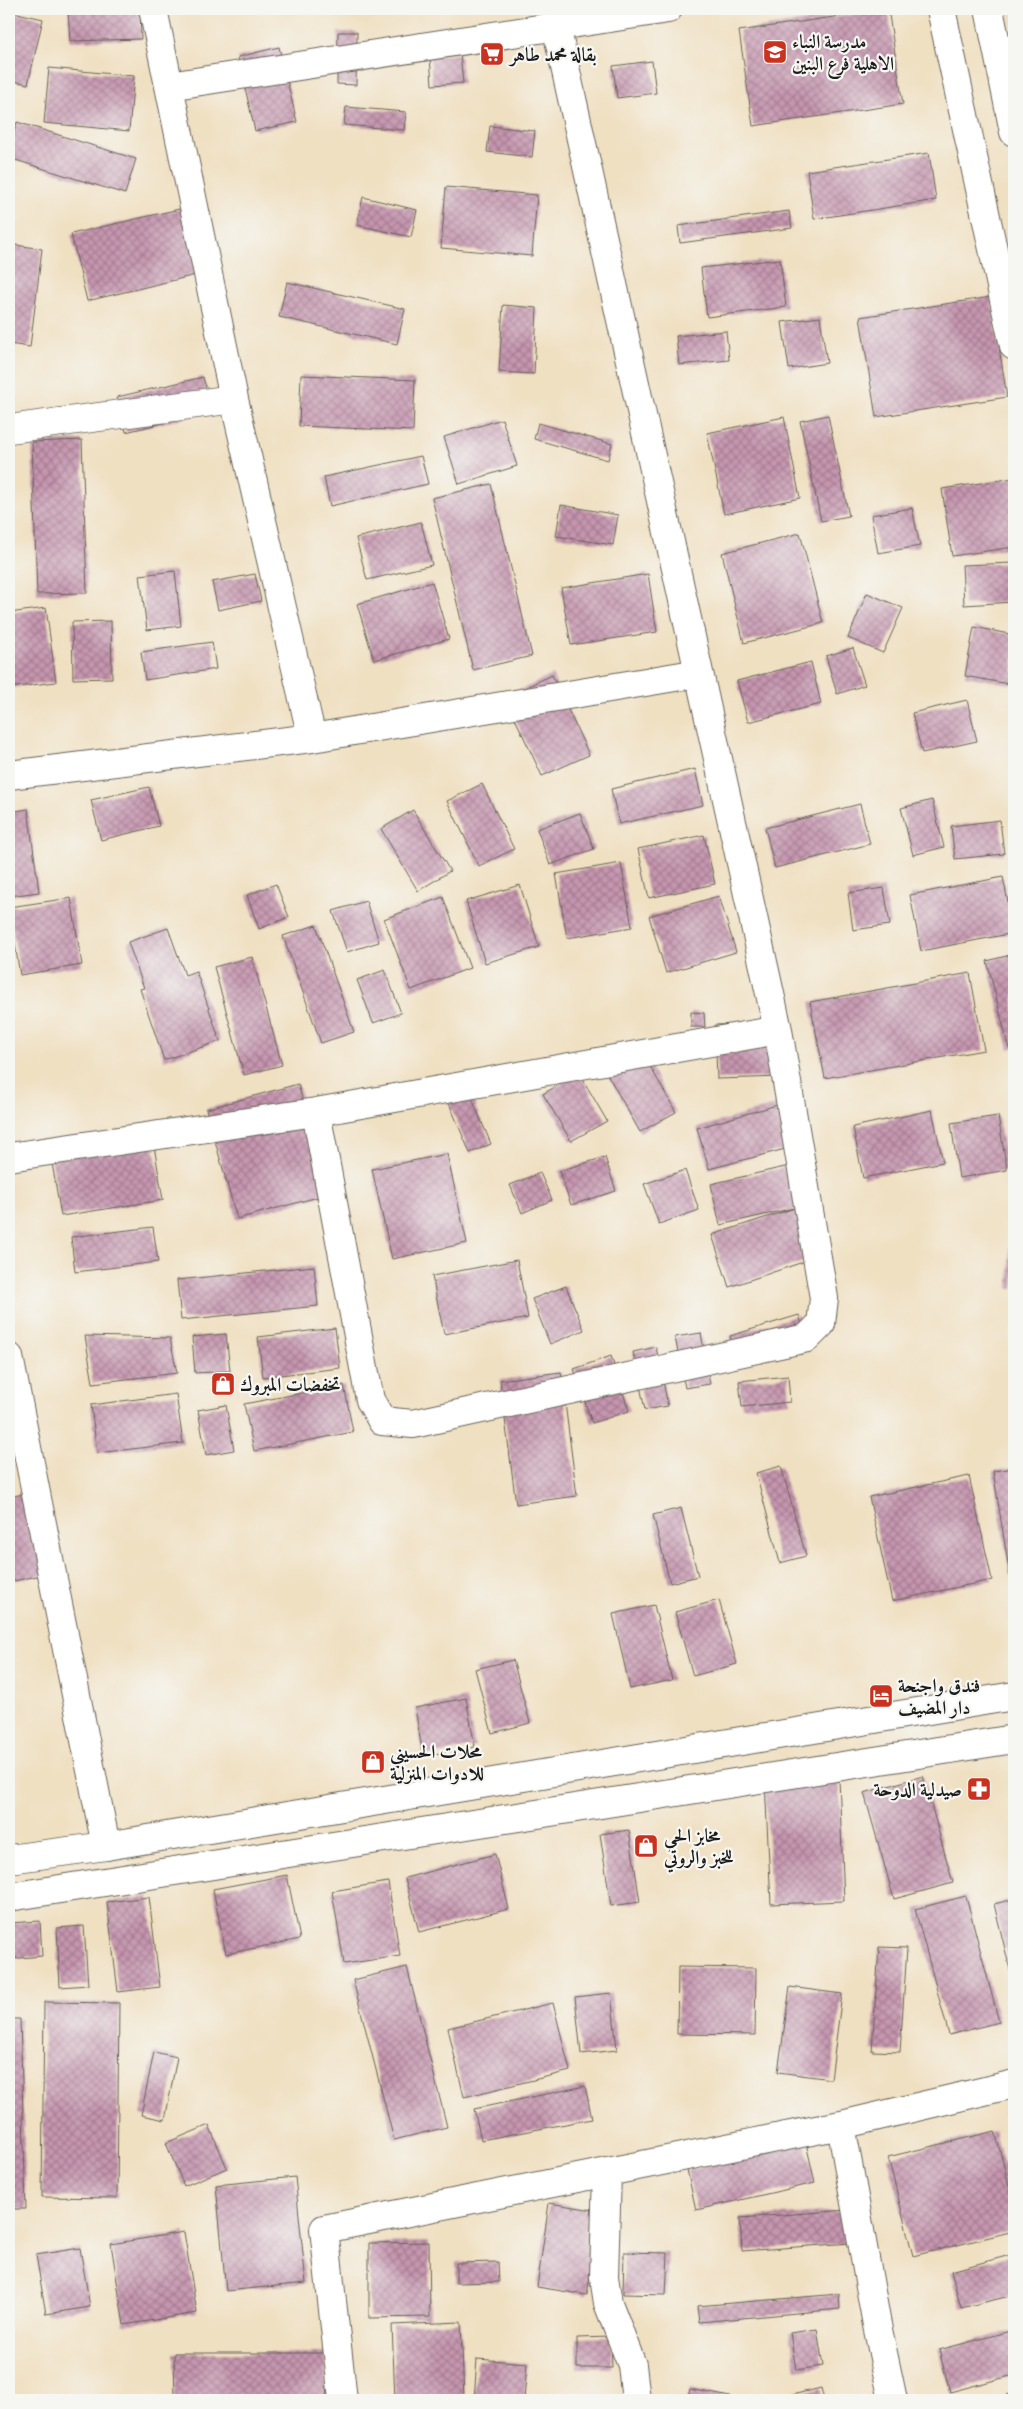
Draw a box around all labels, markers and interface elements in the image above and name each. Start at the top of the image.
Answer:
place label: مدرسة النباء الاهلية فرع البنين [792,30,894,79]
school or university icon: مدرسة النباء الاهلية فرع البنين [762,39,788,65]
supermarket icon: بقالة محمد طاهر [479,41,505,67]
place label: بقالة محمد طاهر [508,43,597,70]
shop icon: تخفضات المبروك [210,1371,236,1397]
place label: تخفضات المبروك [240,1373,340,1400]
place label: فندق واجنحة دار المضيف [898,1674,980,1723]
hotel icon: فندق واجنحة دار المضيف [868,1683,894,1709]
place label: محلات الحسيني للادوات المنزلية [390,1740,484,1789]
shop icon: محلات الحسيني للادوات المنزلية [360,1749,386,1775]
pharmacy icon: صيدلية الدوحة [966,1776,992,1802]
place label: صيدلية الدوحة [874,1778,962,1805]
place label: مخابز الحي للخبز والروتي [663,1824,733,1873]
shop icon: مخابز الحي للخبز والروتي [633,1833,659,1859]

